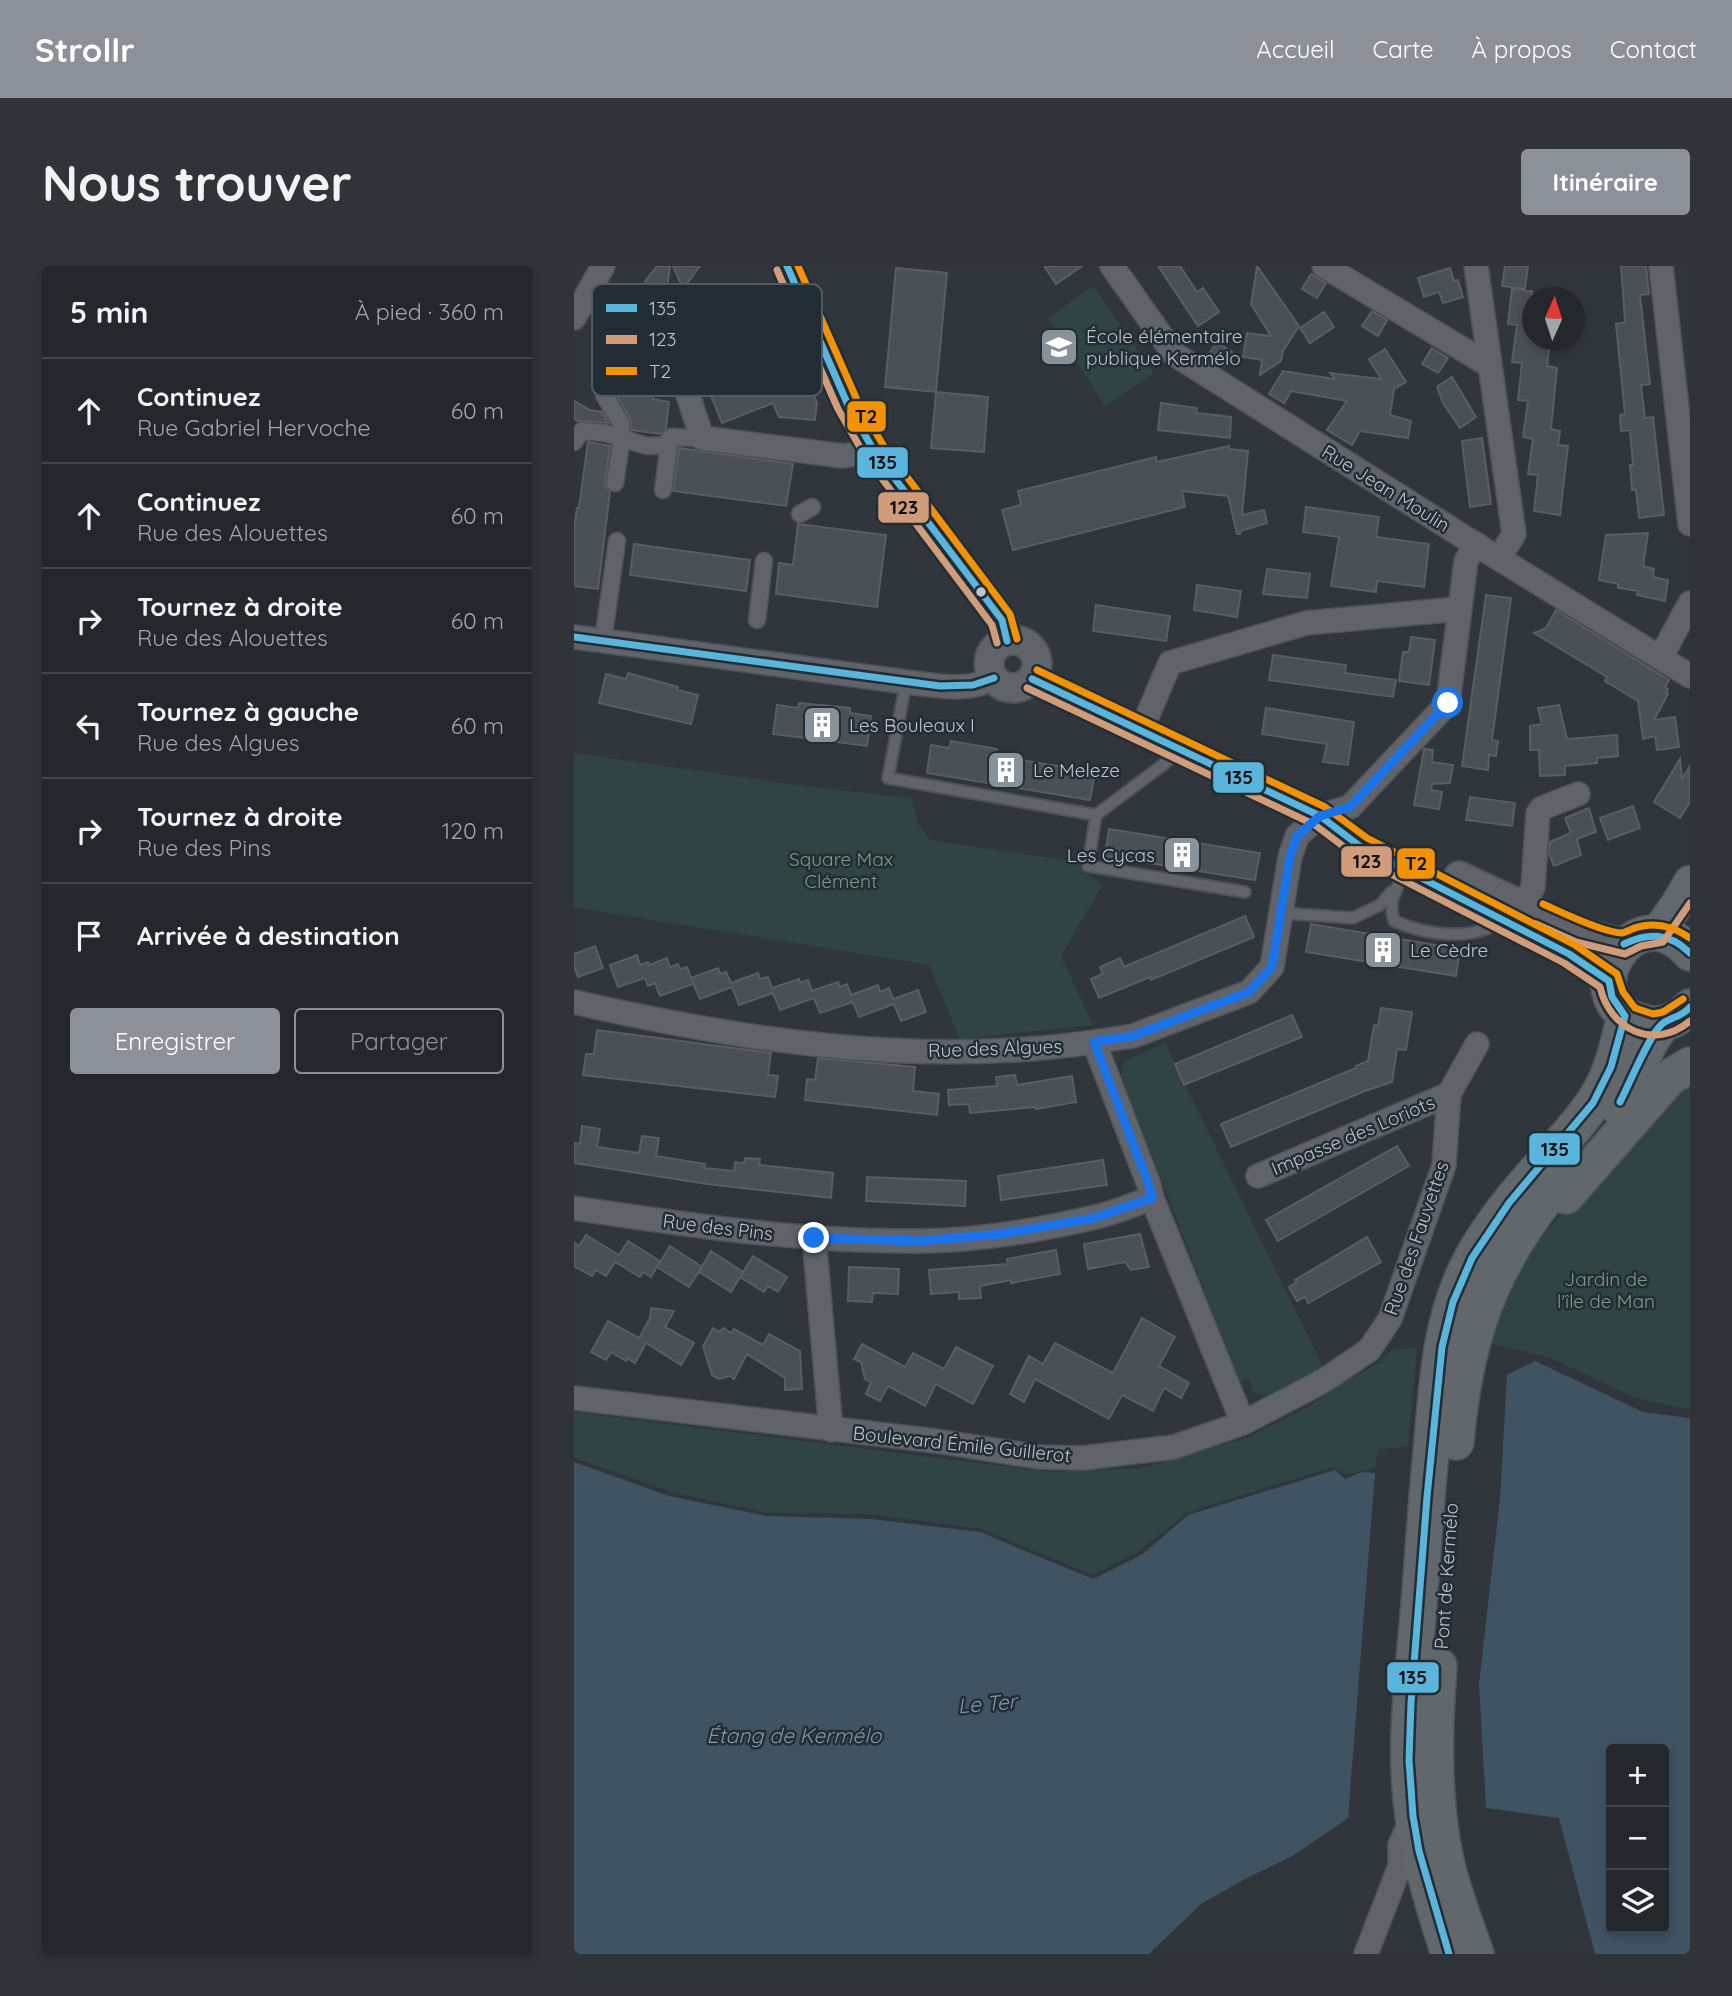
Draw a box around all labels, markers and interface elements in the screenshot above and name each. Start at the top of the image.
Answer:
text: Strollr [35,29,135,70]
text: Accueil [1256,34,1335,64]
text: Carte [1373,34,1434,64]
text: À propos [1472,34,1572,64]
text: Contact [1610,34,1697,64]
button: Itinéraire [1521,149,1690,215]
text: Nous trouver [42,152,352,213]
legend [592,284,822,396]
north arrow [1522,287,1585,350]
text: 5 min [70,293,148,331]
text: 135 [649,296,676,320]
text: À pied · 360 m [355,297,504,326]
place label: École élémentaire publique Kermélo [1086,324,1243,370]
school or university icon: École élémentaire publique Kermélo [1038,326,1080,368]
text: 123 [649,327,677,351]
text: T2 [649,359,671,383]
text: Continuez [137,380,260,413]
icon: ahead [70,392,108,430]
text: 60 m [451,396,504,425]
line badge: T2 [846,400,887,433]
text: T2 [855,404,877,428]
text: Rue Gabriel Hervoche [137,413,371,442]
street label: Rue Jean Moulin [1318,439,1454,537]
line badge: 135 [856,446,909,479]
text: 135 [869,450,897,474]
text: Continuez [137,485,260,518]
line badge: 123 [877,491,930,524]
text: 123 [890,495,918,519]
icon: ahead [70,497,108,535]
text: 60 m [451,501,504,530]
text: Rue des Alouettes [137,518,328,547]
unlabelled marker [974,585,988,599]
text: Tournez à droite [137,590,342,623]
icon: right [70,602,108,640]
text: 60 m [451,606,504,635]
text: Rue des Alouettes [137,623,328,652]
route start [1432,687,1463,718]
text: Tournez à gauche [137,695,359,728]
building icon: Les Bouleaux I [801,704,843,746]
icon: left [70,707,108,745]
text: 60 m [451,711,504,740]
place label: Les Bouleaux I [849,713,975,737]
text: Rue des Algues [137,728,300,757]
building icon: Le Meleze [985,749,1027,791]
place label: Le Meleze [1033,758,1120,782]
line badge: 135 [1212,761,1265,794]
text: 135 [1225,765,1253,789]
text: Tournez à droite [137,800,342,833]
icon: right [70,812,108,850]
text: 120 m [442,816,504,845]
text: Rue des Pins [137,833,271,862]
building icon: Les Cycas [1161,834,1203,876]
place label: Les Cycas [1067,843,1155,867]
line badge: 123 [1340,845,1393,878]
park label: Square Max Clément [789,847,893,893]
line badge: T2 [1396,847,1436,880]
text: 123 [1353,849,1381,873]
text: T2 [1405,851,1427,875]
icon: arrive [70,917,108,955]
text: Arrivée à destination [137,919,400,952]
building icon: Le Cèdre [1362,929,1404,971]
place label: Le Cèdre [1410,938,1488,962]
button: Enregistrer [70,1008,280,1074]
button: Partager [294,1008,504,1074]
street label: Rue des Algues [927,1034,1063,1062]
street label: Impasse des Loriots [1268,1090,1438,1180]
line badge: 135 [1528,1132,1581,1166]
text: 135 [1541,1137,1569,1161]
street label: Rue des Fauvettes [1378,1158,1454,1318]
street label: Rue des Pins [661,1208,775,1246]
route end [798,1222,829,1253]
park label: Jardin de l'île de Man [1557,1267,1655,1313]
street label: Boulevard Émile Guillerot [852,1421,1072,1467]
street label: Pont de Kermélo [1429,1502,1463,1650]
line badge: 135 [1386,1661,1440,1694]
text: 135 [1399,1665,1427,1689]
water label: Le Ter [957,1687,1020,1719]
water label: Étang de Kermélo [706,1722,883,1748]
map controls [1606,1744,1669,1933]
button: + [1606,1744,1669,1807]
button: − [1606,1807,1669,1870]
button: layers [1606,1870,1669,1933]

